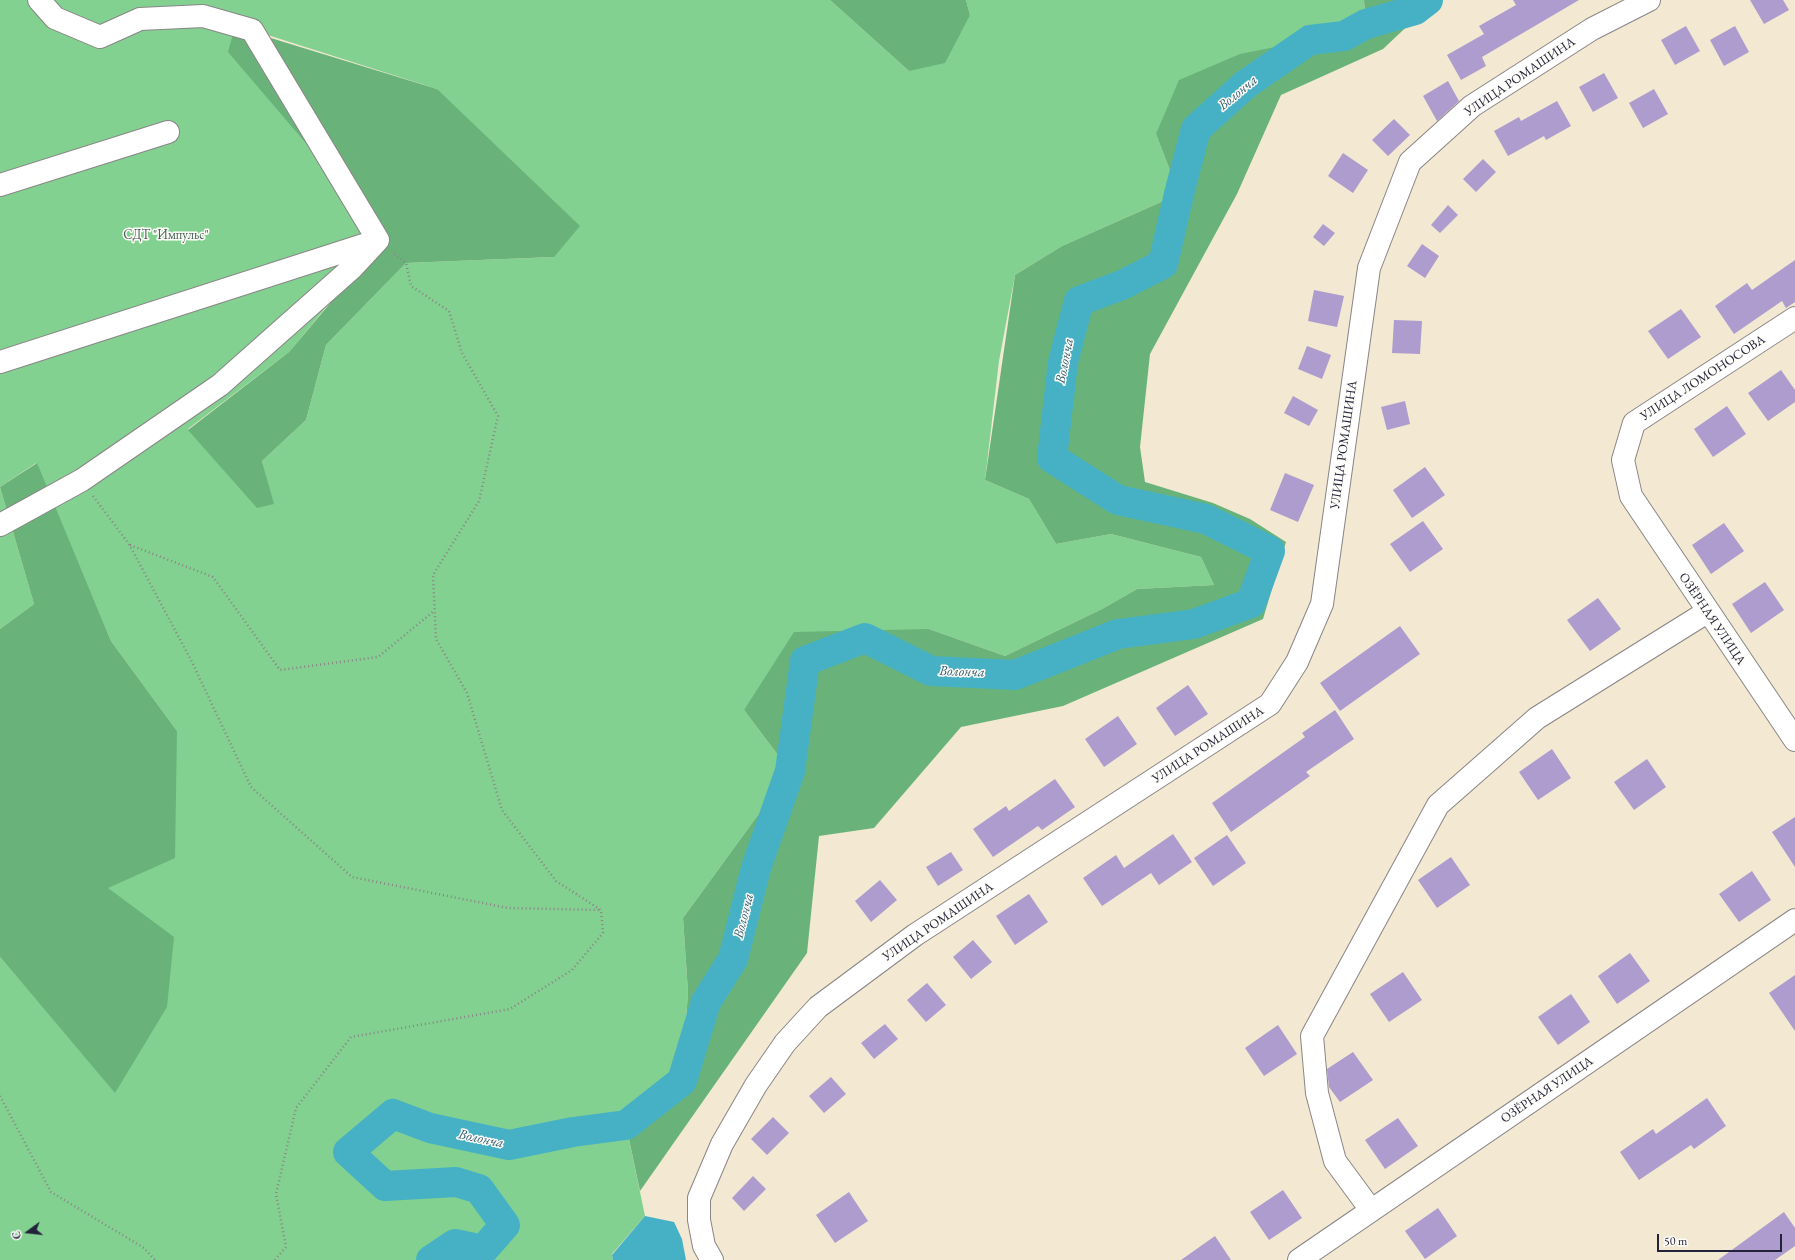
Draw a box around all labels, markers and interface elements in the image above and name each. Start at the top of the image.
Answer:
street label: УЛИЦА РОМАШИНА [1462,34,1578,120]
water label: Волонча [1215,72,1261,114]
park label: СДТ "Импульс" [123,227,209,243]
street label: УЛИЦА ЛОМОНОСОВА [1638,332,1768,424]
water label: Волонча [1052,337,1078,385]
street label: УЛИЦА РОМАШИНА [1327,380,1361,510]
street label: ОЗЁРНАЯ УЛИЦА [1675,570,1749,668]
water label: Волонча [939,663,985,681]
street label: УЛИЦА РОМАШИНА [1149,703,1267,787]
street label: УЛИЦА РОМАШИНА [880,879,996,965]
water label: Волонча [730,892,758,940]
street label: ОЗЁРНАЯ УЛИЦА [1498,1053,1596,1127]
water label: Волонча [457,1126,505,1152]
north arrow [8,1212,48,1252]
scale bar [1659,1226,1784,1252]
text: С [9,1230,24,1241]
text: 50 m [1664,1233,1687,1249]

